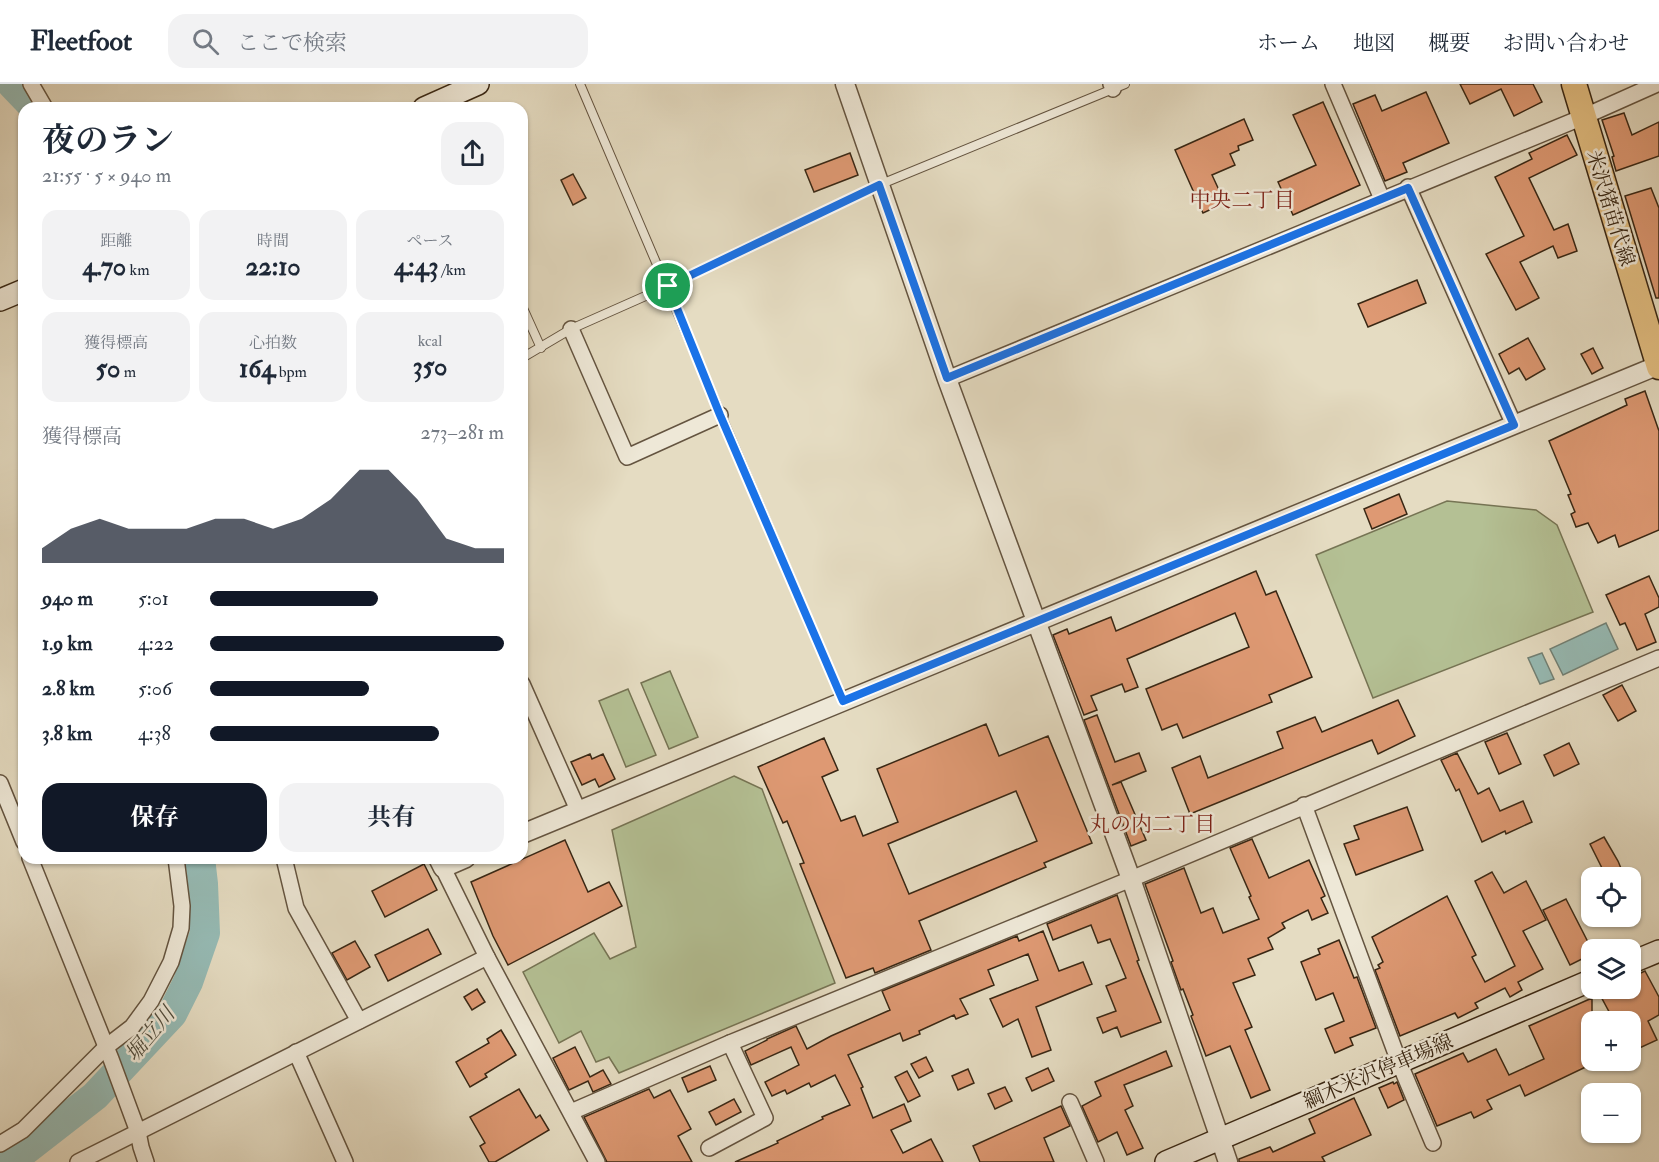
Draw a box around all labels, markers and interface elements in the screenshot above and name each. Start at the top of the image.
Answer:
search box [168,14,588,68]
text: Fleetfoot [30,24,132,59]
icon: search [189,25,222,58]
text: ここで検索 [237,29,347,57]
text: ホーム [1257,30,1320,57]
text: 地図 [1353,30,1395,57]
text: 概要 [1428,30,1470,57]
text: お問い合わせ [1503,30,1629,57]
text: 夜のラン [42,120,174,161]
button: share [441,122,504,185]
street label: 米沢猪苗代線 [1581,147,1640,269]
text: 21:55 · 5 × 940 m [42,163,171,188]
district label: 中央二丁目 [1190,187,1295,214]
text: 距離 [100,231,132,251]
text: 時間 [257,231,289,251]
text: ペース [406,231,454,251]
text: 4.70 [82,251,126,283]
text: 22:10 [245,251,301,283]
text: 4:43 [394,251,438,283]
text: km [126,260,150,280]
text: /km [438,260,466,280]
pin [642,260,693,311]
icon: arrive [651,269,684,302]
text: kcal [418,331,442,351]
text: 獲得標高 [84,333,148,353]
text: 心拍数 [249,333,297,353]
text: 350 [413,351,447,383]
text: 50 [96,353,120,385]
text: 164 [239,353,275,385]
text: m [120,362,136,382]
text: bpm [275,362,307,382]
text: 273–281 m [421,420,504,445]
text: 獲得標高 [42,424,122,449]
text: 940 m [42,586,93,611]
text: 5:01 [138,586,169,611]
text: 1.9 km [42,631,93,656]
text: 4:22 [138,631,174,656]
text: 2.8 km [42,676,95,701]
text: 5:06 [138,676,172,701]
text: 3.8 km [42,721,92,746]
text: 4:38 [138,721,171,746]
button: 保存 [42,783,267,852]
button: 共有 [279,783,504,852]
district label: 丸の内二丁目 [1089,811,1215,838]
map controls [1581,867,1641,1143]
button: locate [1581,867,1641,927]
button: layers [1581,939,1641,999]
water label: 堀立川 [120,1000,182,1067]
button: + [1581,1011,1641,1071]
street label: 綱木米沢停車場線 [1300,1029,1457,1114]
button: − [1581,1083,1641,1143]

